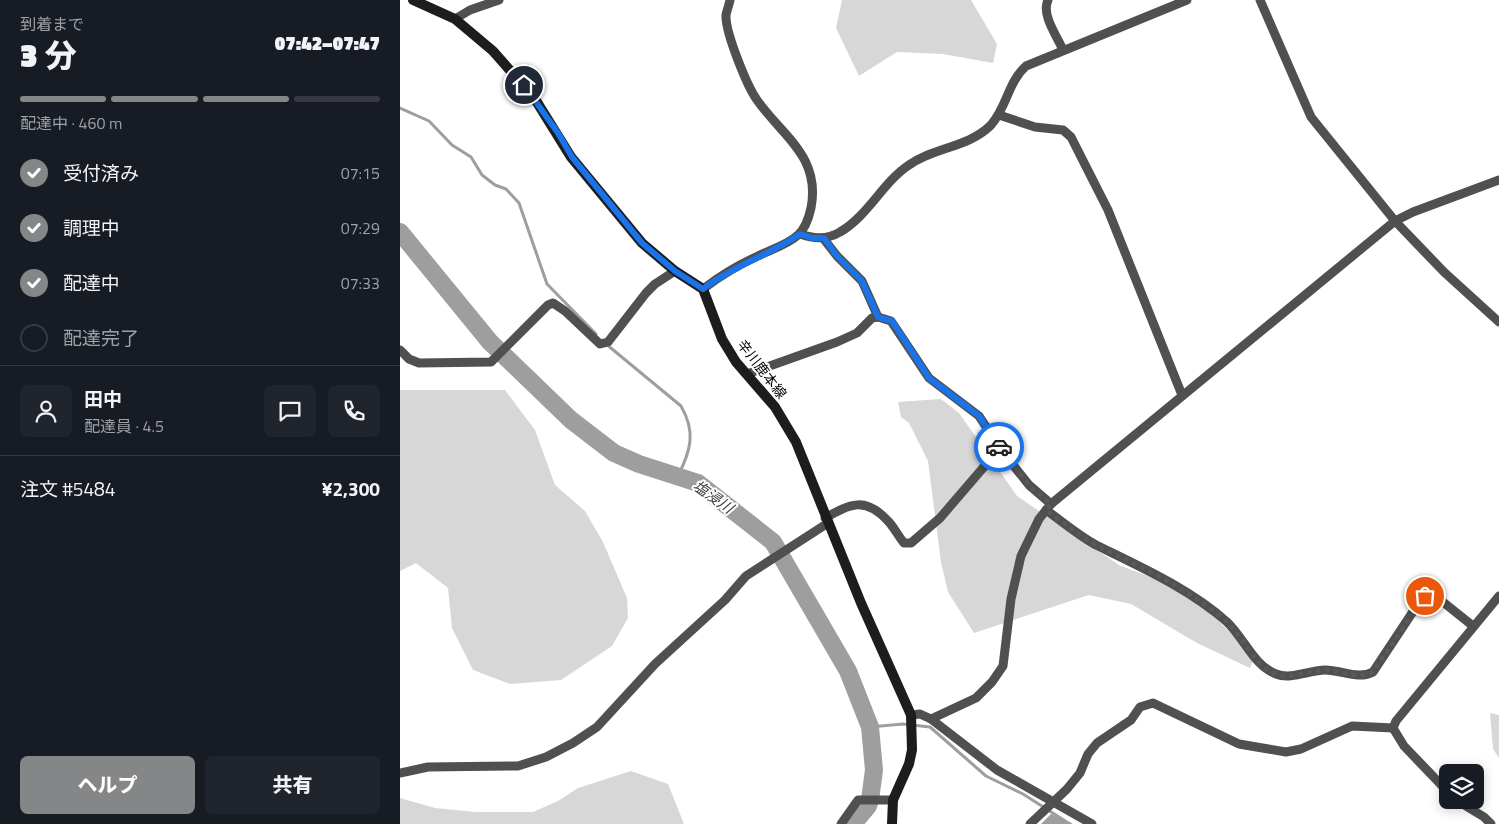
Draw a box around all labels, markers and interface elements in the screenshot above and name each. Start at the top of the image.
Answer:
text: 到着まで [20,12,84,36]
text: 07:42–07:47 [275,28,380,57]
text: 3 分 [20,31,76,79]
pin [503,64,545,106]
icon: home [510,71,538,99]
text: 配達中 · 460 m [20,111,122,135]
text: 受付済み [63,158,139,187]
icon: check [20,159,48,187]
text: 07:15 [341,161,380,185]
text: 調理中 [63,213,120,242]
icon: check [20,214,48,242]
text: 07:29 [341,216,380,240]
text: 配達中 [63,268,120,297]
icon: check [20,269,48,297]
text: 07:33 [341,271,380,295]
text: 配達完了 [63,323,139,352]
street label: 辛川鹿本線 [733,335,792,403]
text: 田中 [84,384,122,413]
button: person [20,385,72,437]
button: chat [264,385,316,437]
button: phone [328,385,380,437]
text: 配達員 · 4.5 [84,414,164,438]
courier [974,422,1024,472]
icon: car [985,433,1013,461]
text: 注文 #5484 [20,474,115,503]
text: ¥2,300 [322,474,380,503]
water label: 塩浸川 [688,474,740,520]
pin [1404,575,1446,617]
icon: bag [1411,582,1439,610]
button: ヘルプ [20,756,195,814]
button: 共有 [205,756,380,814]
map controls [1439,764,1484,809]
button: layers [1439,764,1484,809]

